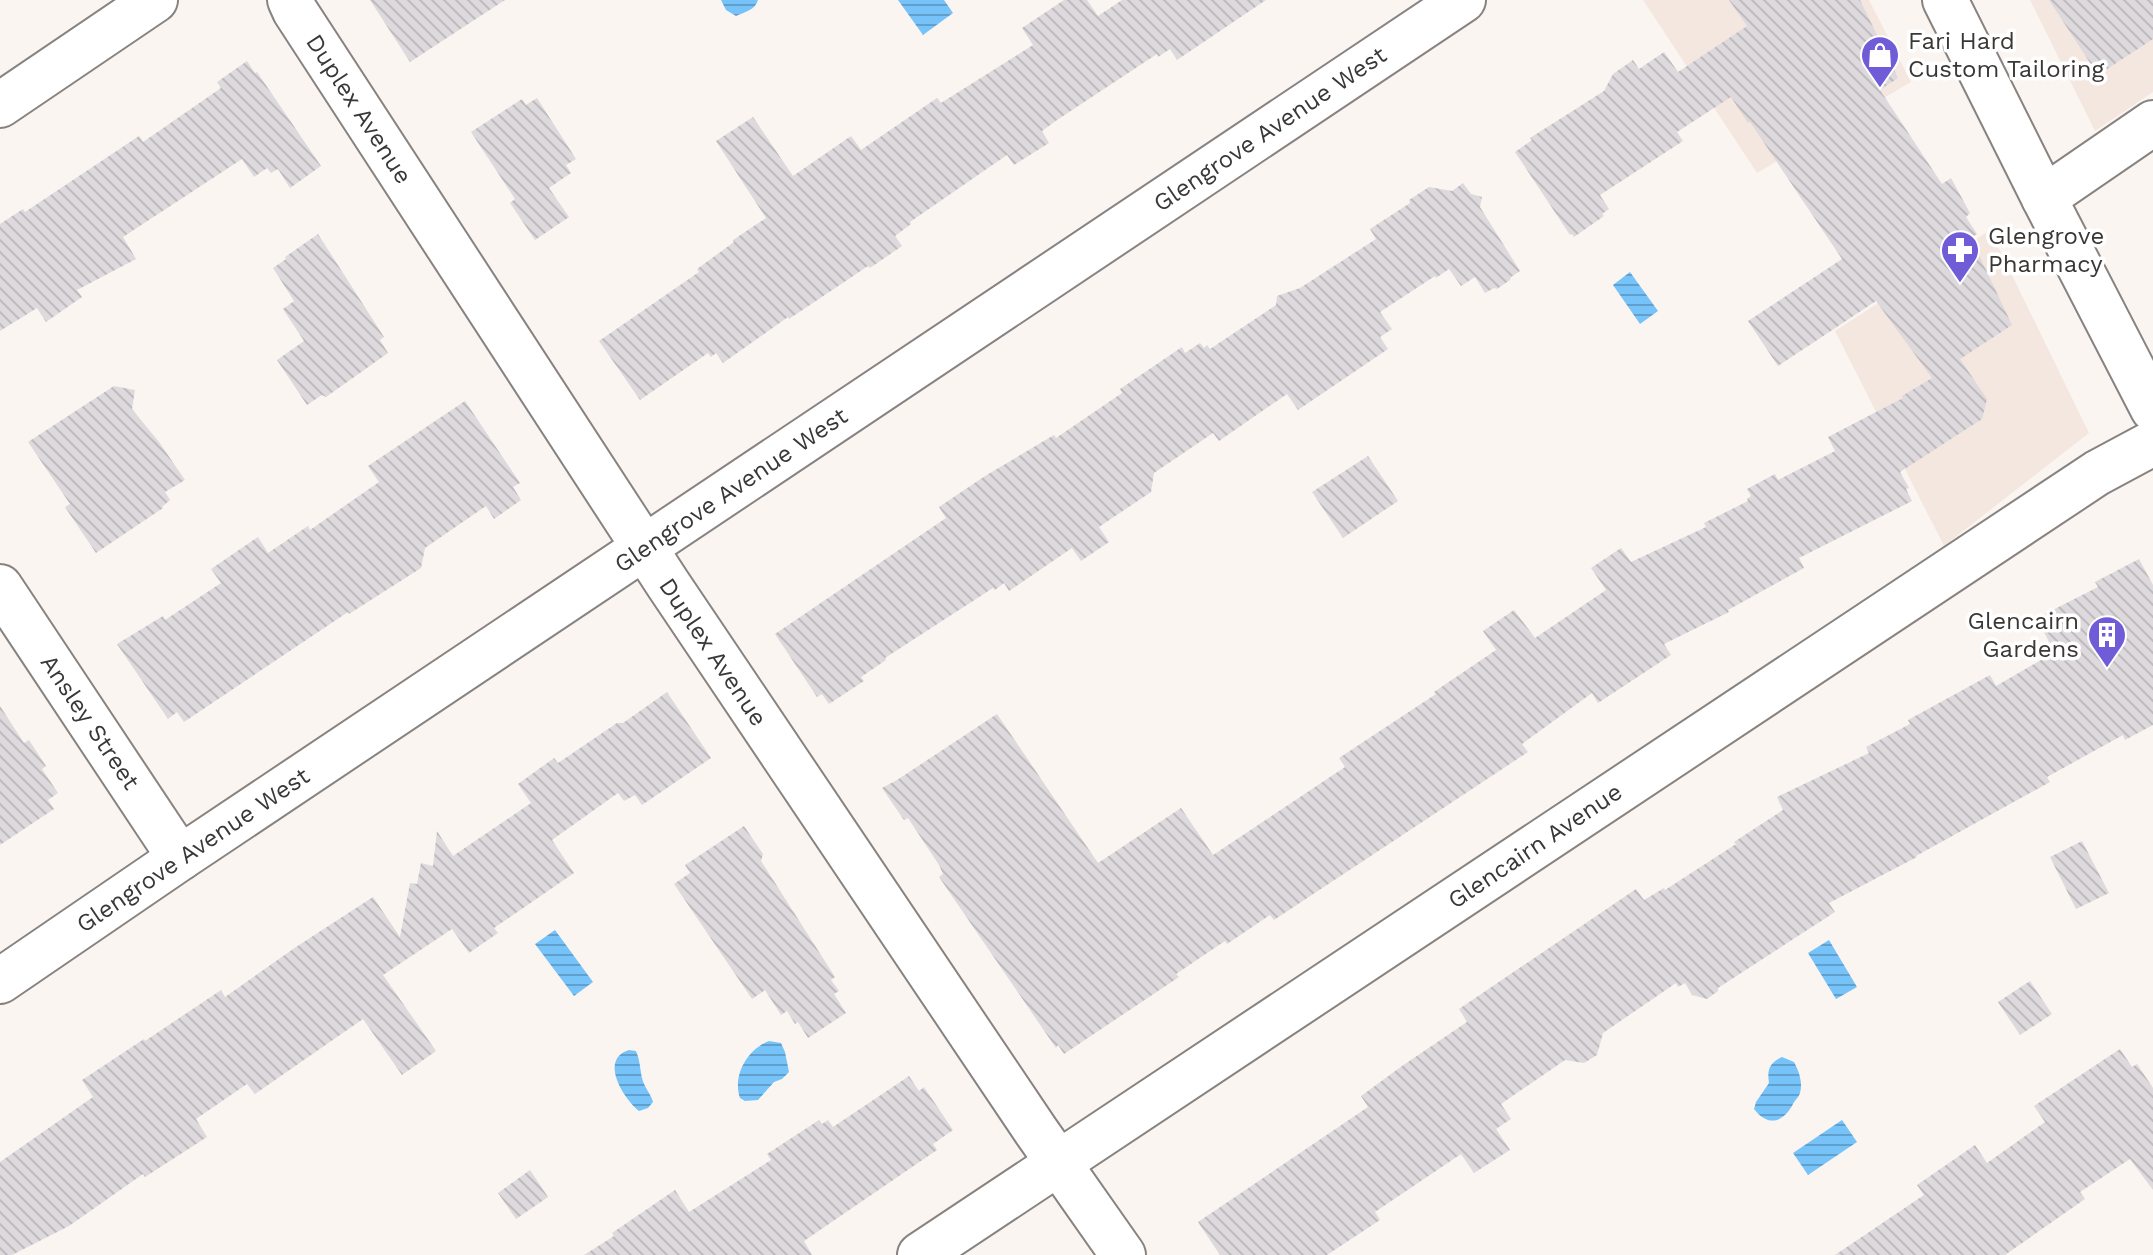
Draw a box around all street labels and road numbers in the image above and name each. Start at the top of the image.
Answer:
street label: Duplex Avenue [300,29,418,189]
street label: Glengrove Avenue West [1148,41,1392,217]
street label: Glengrove Avenue West [609,402,853,578]
street label: Duplex Avenue [653,573,773,731]
street label: Ansley Street [35,649,145,795]
street label: Glengrove Avenue West [71,762,315,938]
street label: Glencairn Avenue [1443,777,1627,915]

